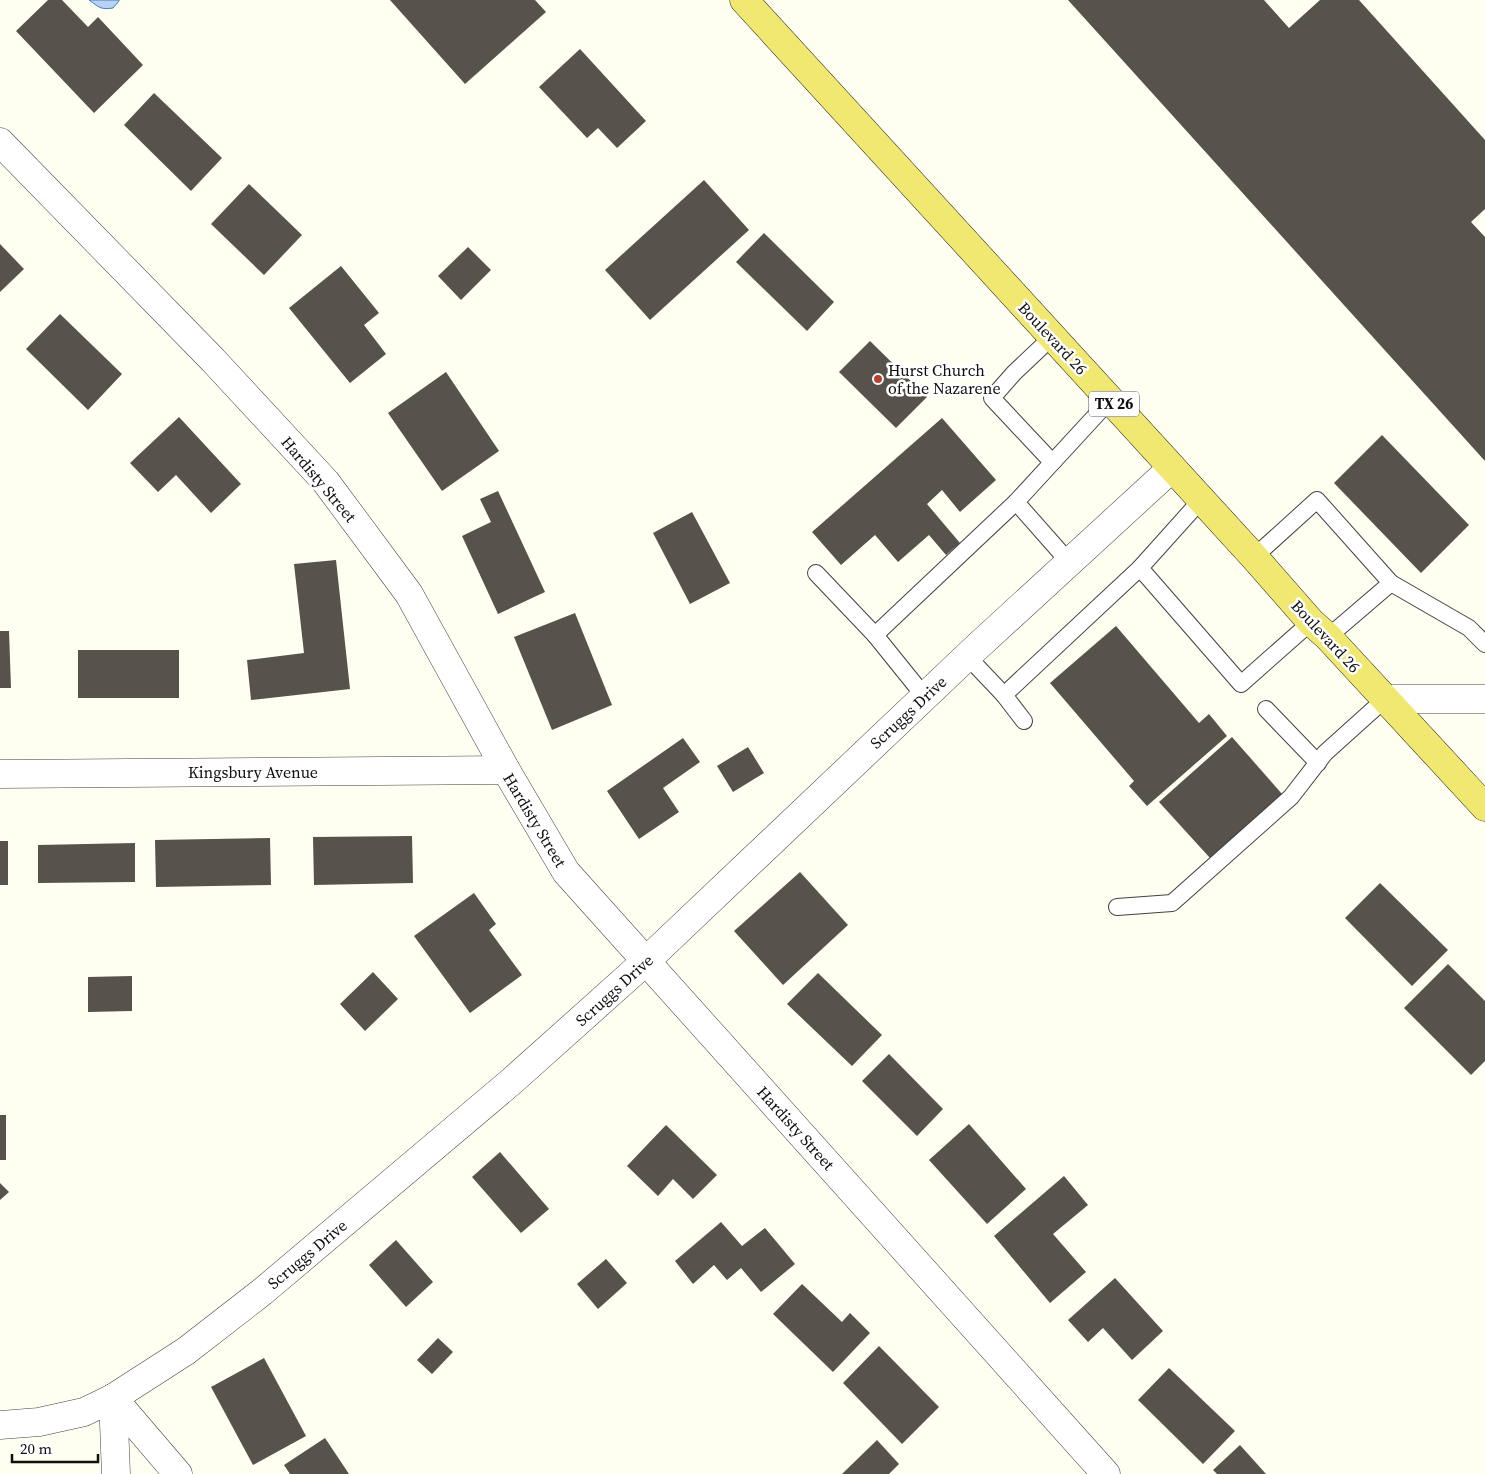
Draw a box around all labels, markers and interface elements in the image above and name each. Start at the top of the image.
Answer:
street label: Boulevard 26 [1014,297,1092,379]
place label: Hurst Church of the Nazarene [888,359,1001,399]
marker: Hurst Church of the Nazarene [872,373,884,385]
road number: TX 26 [1089,392,1139,416]
street label: Hardisty Street [276,431,362,527]
street label: Boulevard 26 [1287,595,1365,677]
street label: Scruggs Drive [865,671,951,753]
street label: Kingsbury Avenue [188,761,318,783]
street label: Hardisty Street [498,769,572,872]
street label: Scruggs Drive [570,949,658,1031]
street label: Hardisty Street [752,1081,840,1175]
street label: Scruggs Drive [263,1214,351,1294]
scale bar [12,1432,99,1464]
text: 20 m [20,1438,52,1459]

